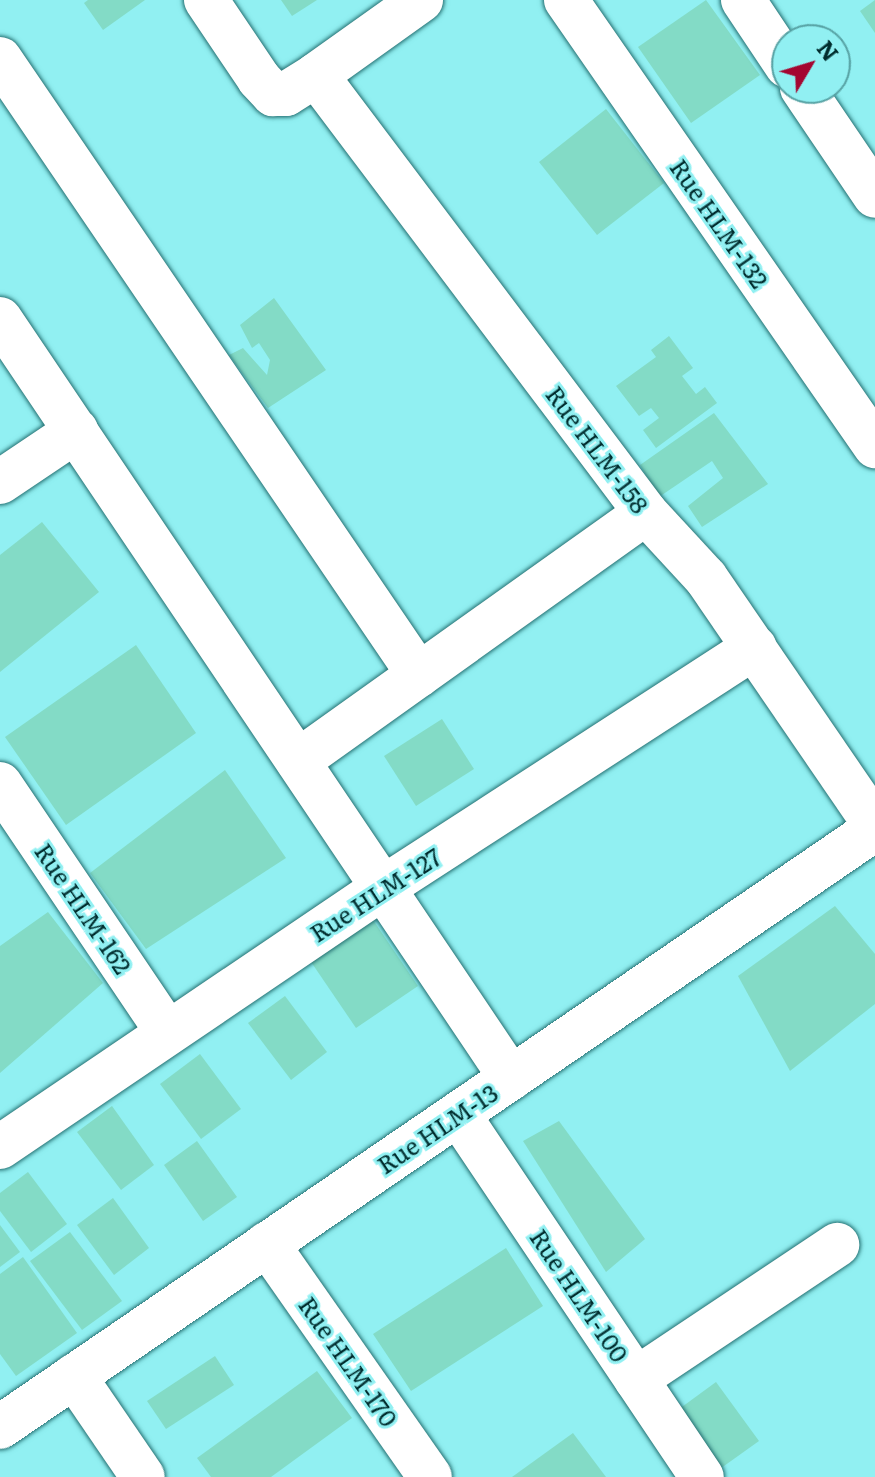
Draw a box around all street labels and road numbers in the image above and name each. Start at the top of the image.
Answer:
street label: Rue HLM-132 [665,153,775,293]
street label: Rue HLM-158 [541,380,655,518]
street label: Rue HLM-162 [30,837,138,979]
street label: Rue HLM-127 [304,841,446,947]
street label: Rue HLM-13 [371,1077,503,1179]
street label: Rue HLM-100 [525,1223,635,1367]
street label: Rue HLM-170 [294,1291,404,1431]

